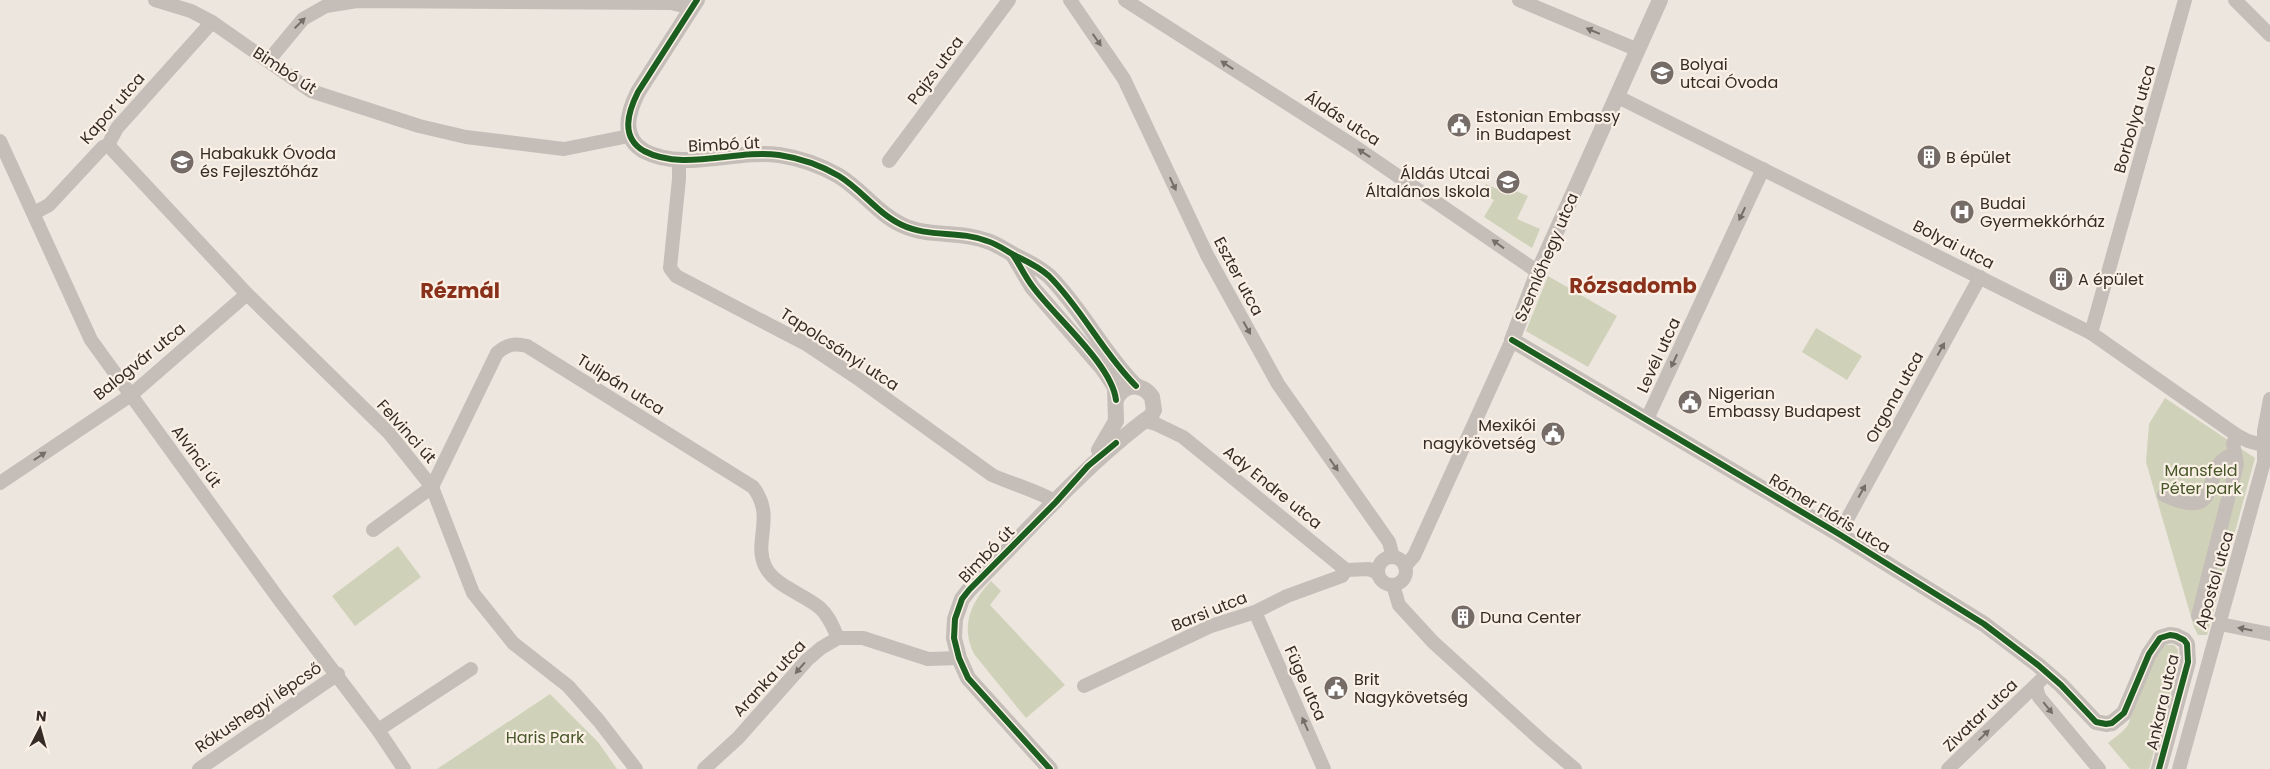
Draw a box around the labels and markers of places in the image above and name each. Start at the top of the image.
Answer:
place label: Bolyai utcai Óvoda [1680,53,1778,94]
school or university icon: Bolyai utcai Óvoda [1649,60,1675,86]
place label: Estonian Embassy in Budapest [1476,105,1620,146]
public building icon: Estonian Embassy in Budapest [1446,112,1472,138]
place label: Habakukk Óvoda és Fejlesztőház [200,142,336,183]
building icon: B épület [1916,144,1942,170]
place label: B épület [1946,146,2011,169]
school or university icon: Habakukk Óvoda és Fejlesztőház [169,149,195,175]
place label: Áldás Utcai Általános Iskola [1365,162,1490,203]
school or university icon: Áldás Utcai Általános Iskola [1495,169,1521,195]
place label: Budai Gyermekkórház [1980,192,2105,233]
hospital icon: Budai Gyermekkórház [1949,199,1975,225]
building icon: A épület [2048,266,2074,292]
place label: A épület [2078,268,2144,291]
place label: Nigerian Embassy Budapest [1708,382,1861,423]
public building icon: Nigerian Embassy Budapest [1677,389,1703,415]
place label: Mexikói nagykövetség [1423,414,1536,455]
public building icon: Mexikói nagykövetség [1540,421,1566,447]
building icon: Duna Center [1450,604,1476,630]
place label: Duna Center [1480,606,1581,629]
place label: Brit Nagykövetség [1354,668,1468,709]
public building icon: Brit Nagykövetség [1323,675,1349,701]

